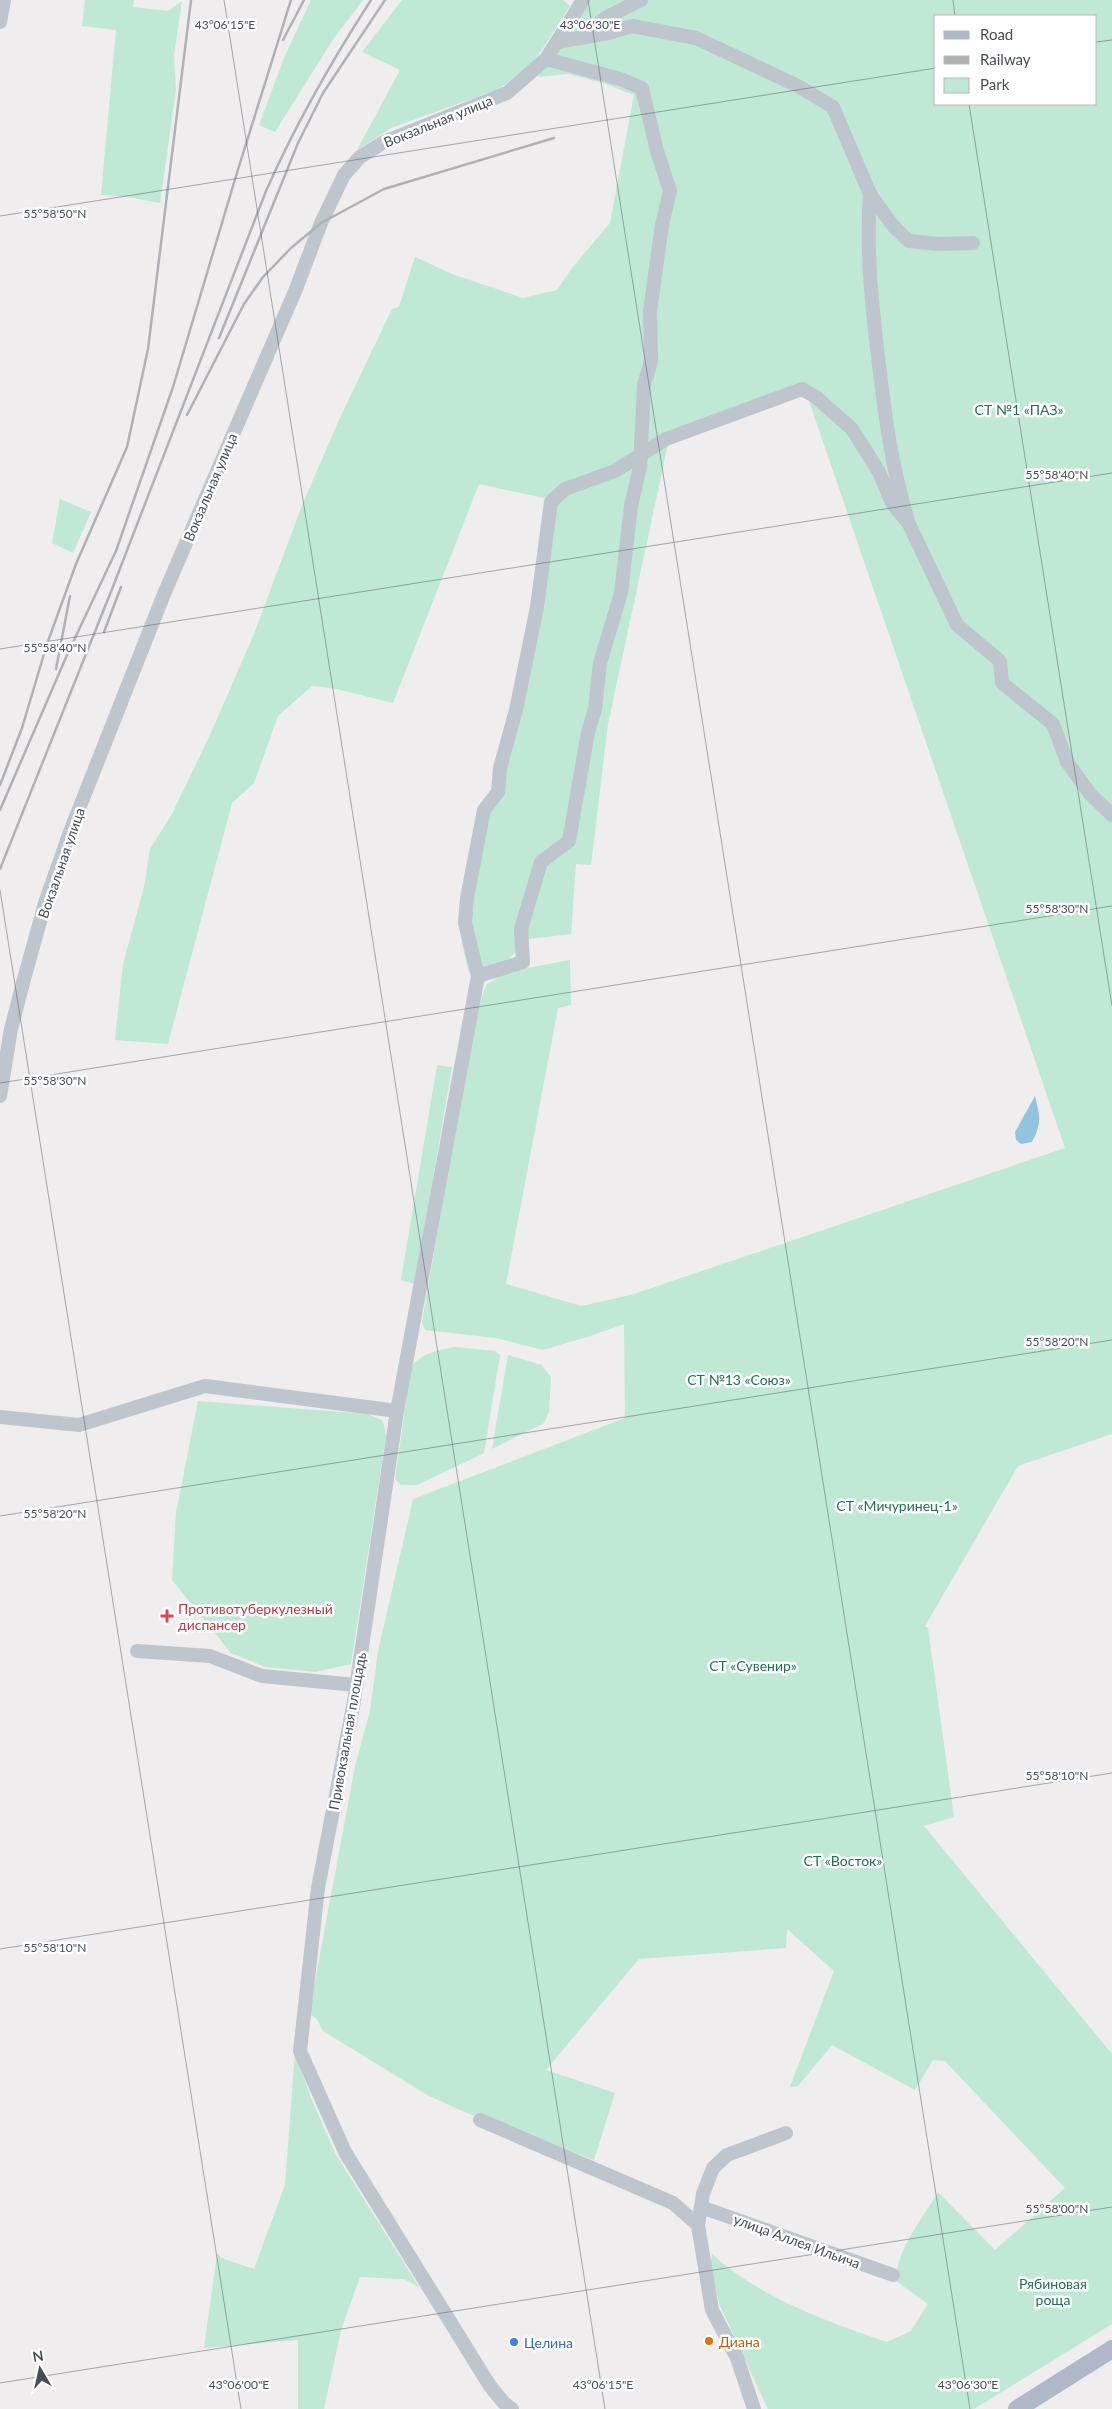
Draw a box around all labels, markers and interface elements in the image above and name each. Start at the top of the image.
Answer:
legend [934,15,1097,105]
text: 43°06'15"E [195,17,255,32]
text: 43°06'30"E [560,17,620,32]
text: Road [980,25,1013,43]
text: Railway [980,50,1031,68]
text: Park [980,75,1010,93]
street label: Вокзальная улица [381,91,495,151]
text: 55°58'50"N [24,206,86,221]
park label: СТ №1 «ПАЗ» [975,401,1063,418]
street label: Вокзальная улица [180,430,240,544]
text: 55°58'40"N [1026,467,1088,482]
text: 55°58'40"N [24,640,86,655]
street label: Вокзальная улица [34,805,88,921]
text: 55°58'30"N [1026,901,1088,916]
text: 55°58'30"N [24,1073,86,1088]
text: 55°58'20"N [1026,1334,1088,1349]
park label: СТ №13 «Союз» [687,1371,791,1388]
park label: СТ «Мичуринец-1» [836,1497,958,1514]
text: 55°58'20"N [24,1506,86,1521]
place label: Противотуберкулезный диспансер [178,1600,333,1633]
marker: Противотуберкулезный диспансер [160,1609,174,1623]
street label: Привокзальная площадь [325,1650,369,1811]
park label: СТ «Сувенир» [709,1657,797,1674]
text: 55°58'10"N [1026,1768,1088,1783]
park label: СТ «Восток» [804,1852,882,1869]
text: 55°58'10"N [24,1940,86,1955]
text: 55°58'00"N [1026,2201,1088,2216]
street label: улица Аллея Ильича [731,2210,863,2272]
park label: Рябиновая роща [1019,2275,1087,2308]
place label: Диана [719,2333,760,2350]
place label: Целина [524,2334,573,2351]
marker: Диана [703,2335,715,2347]
marker: Целина [508,2336,520,2348]
north arrow [15,2344,65,2394]
text: N [31,2346,45,2365]
text: 43°06'00"E [209,2377,269,2392]
text: 43°06'15"E [573,2377,633,2392]
text: 43°06'30"E [938,2377,998,2392]

